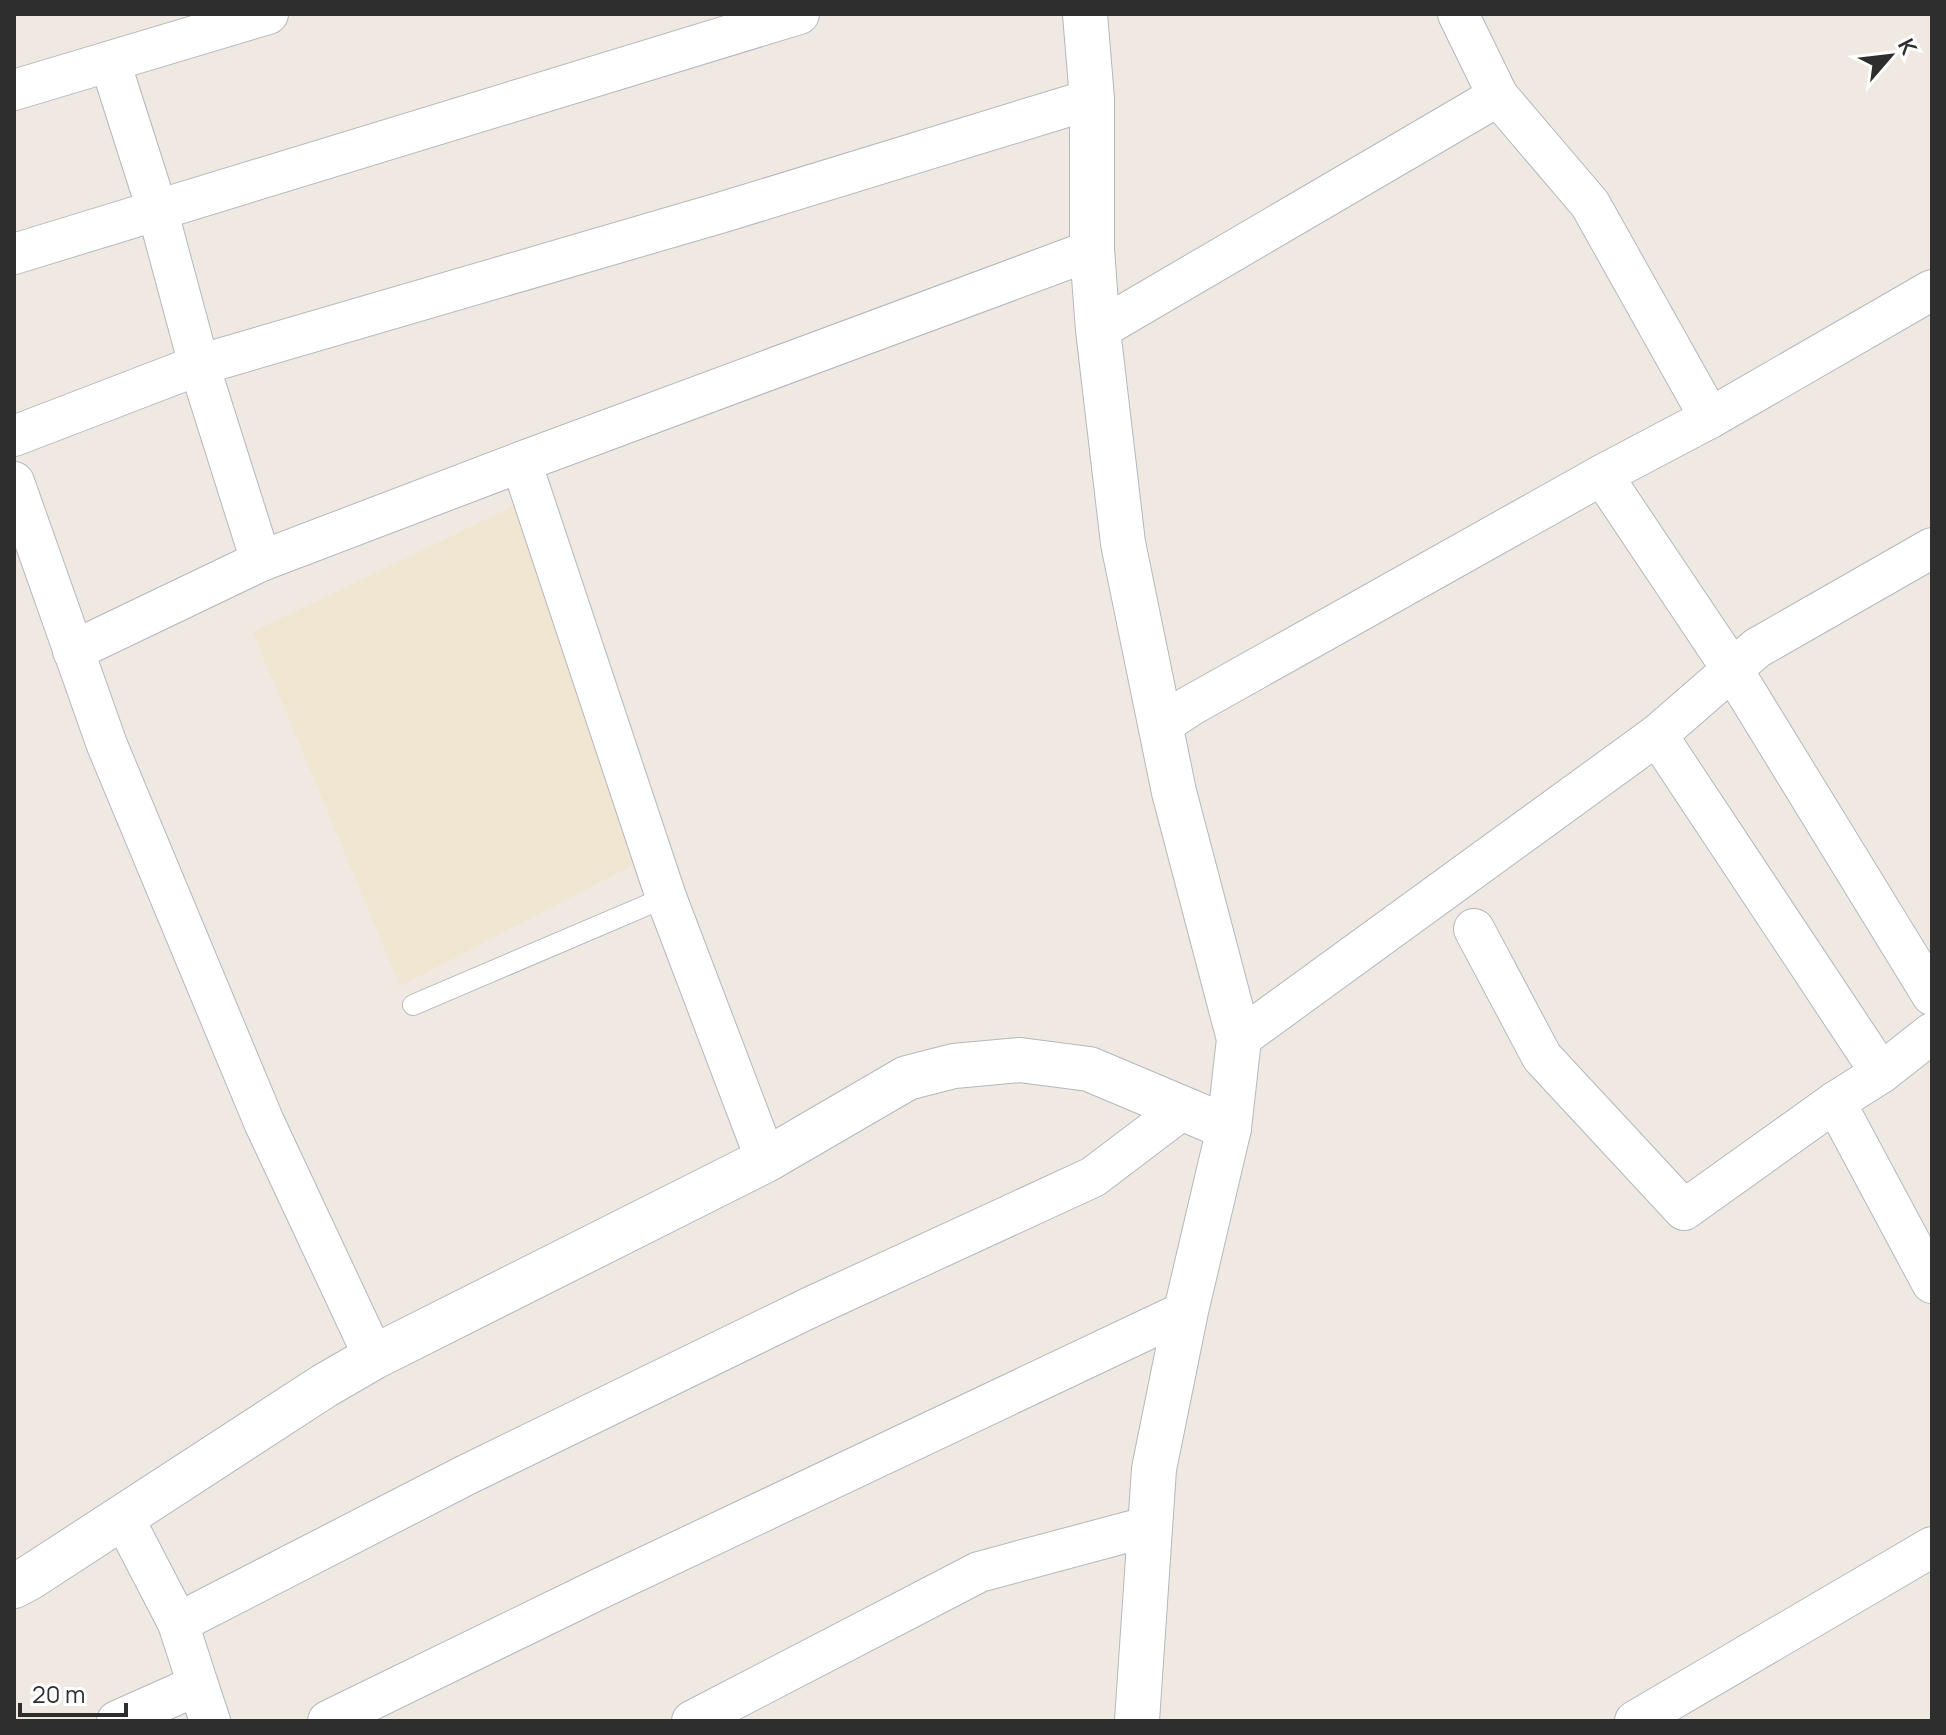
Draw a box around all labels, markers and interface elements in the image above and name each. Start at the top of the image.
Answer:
north arrow [1850,16,1930,96]
text: K [1891,33,1925,61]
scale bar [20,1667,126,1717]
text: 20 m [32,1677,85,1710]

